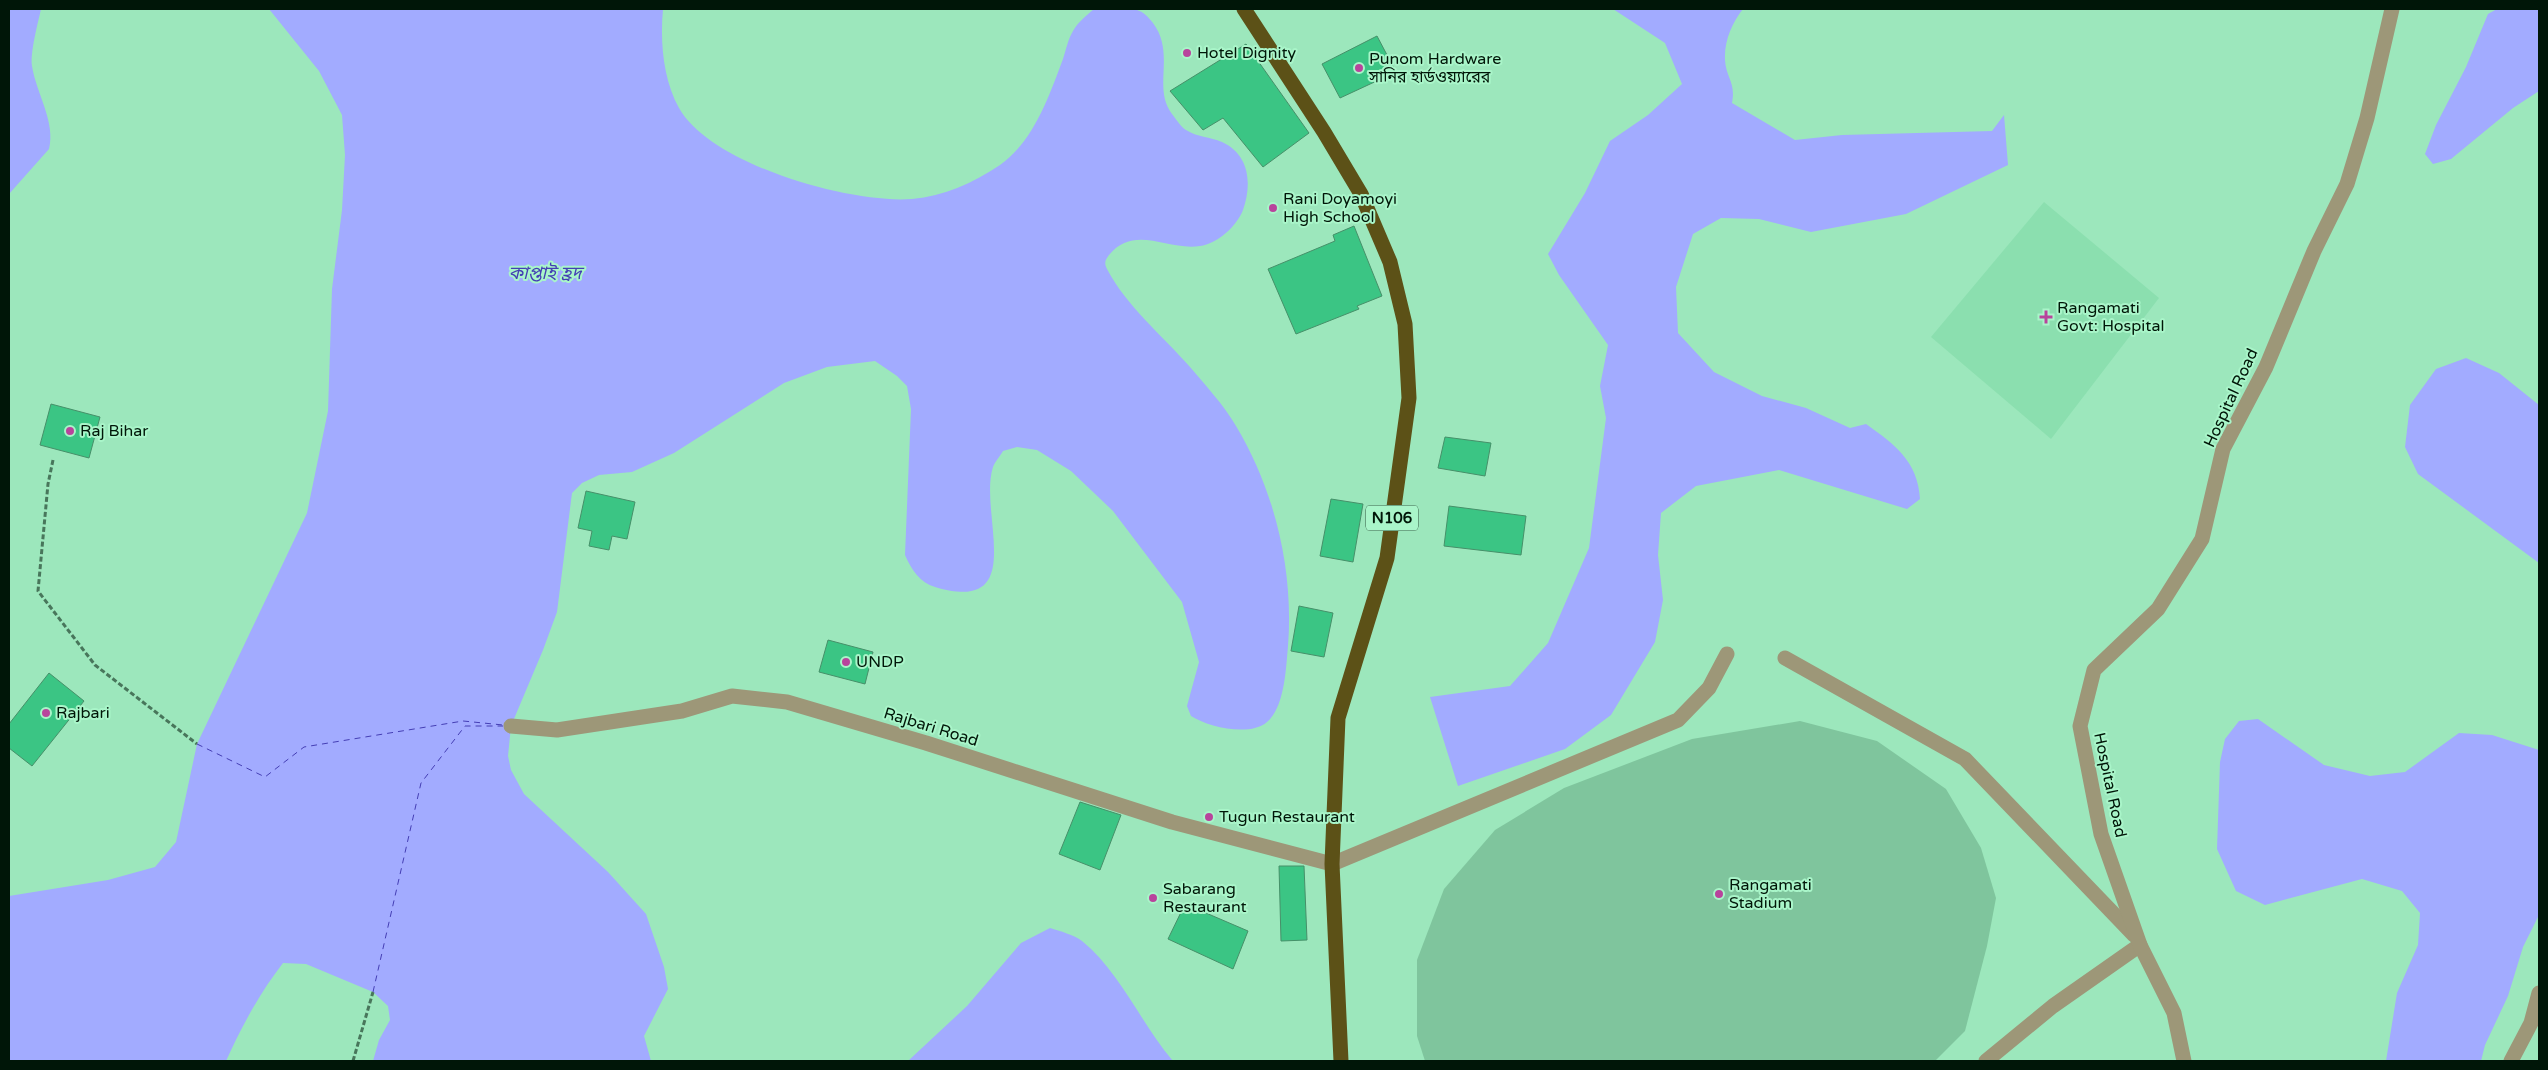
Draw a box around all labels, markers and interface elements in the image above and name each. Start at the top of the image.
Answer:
place label: Hotel Dignity [1197,43,1296,63]
marker: Hotel Dignity [1181,47,1193,59]
place label: Punom Hardware সানির হার্ডওয়্যারের [1368,49,1501,87]
marker: Punom Hardware সানির হার্ডওয়্যারের [1353,62,1365,74]
place label: Rani Doyamoyi High School [1283,189,1397,227]
marker: Rani Doyamoyi High School [1267,202,1279,214]
water label: কাপ্তাই হ্রদ [508,262,585,284]
place label: Rangamati Govt: Hospital [2057,298,2164,336]
marker: Rangamati Govt: Hospital [2039,310,2053,324]
street label: Hospital Road [2199,345,2263,451]
place label: Raj Bihar [80,421,149,441]
marker: Raj Bihar [64,425,76,437]
road number: N106 [1366,506,1418,530]
place label: UNDP [856,652,904,672]
marker: UNDP [840,656,852,668]
place label: Rajbari [56,703,110,723]
street label: Rajbari Road [881,703,981,751]
marker: Rajbari [40,707,52,719]
street label: Hospital Road [2089,731,2131,839]
place label: Tugun Restaurant [1219,807,1355,827]
marker: Tugun Restaurant [1203,811,1215,823]
place label: Rangamati Stadium [1729,875,1812,913]
place label: Sabarang Restaurant [1163,879,1247,917]
marker: Rangamati Stadium [1713,888,1725,900]
marker: Sabarang Restaurant [1147,892,1159,904]

